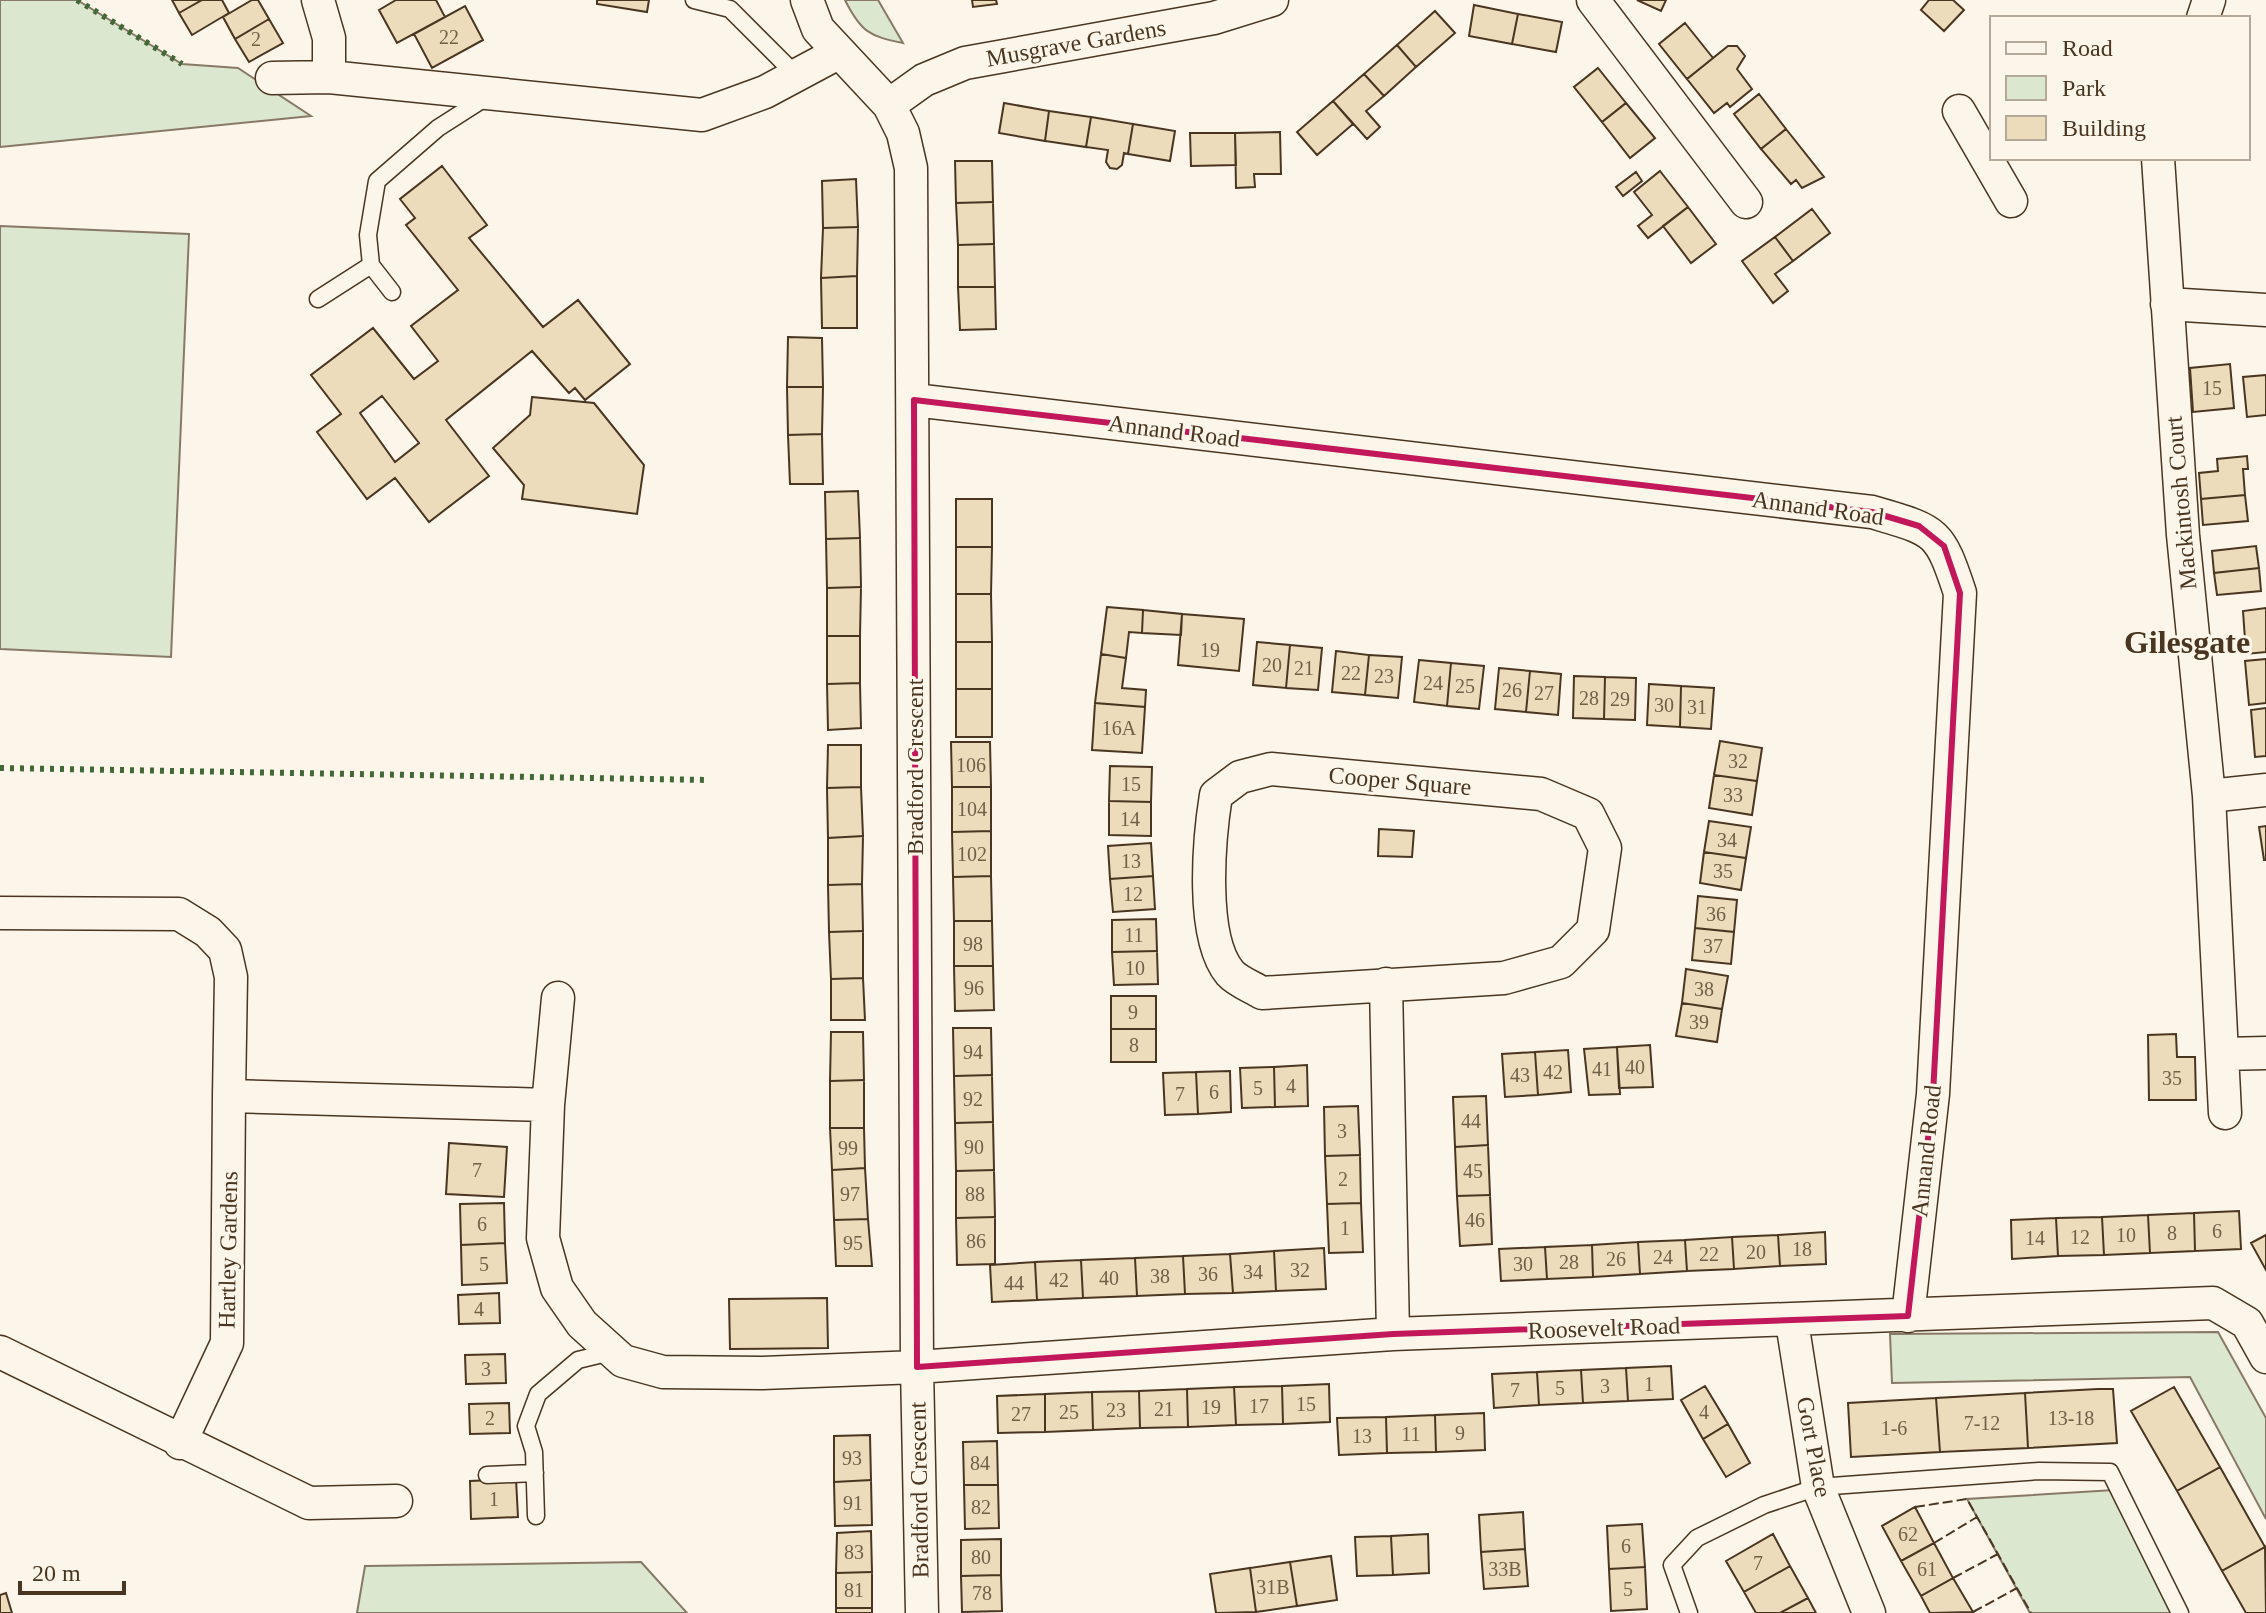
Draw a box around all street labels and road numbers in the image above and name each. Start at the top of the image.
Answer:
street label: Musgrave Gardens [984,14,1168,72]
street label: Annand Road [1107,410,1241,452]
street label: Mackintosh Court [2160,415,2202,591]
street label: Annand Road [1751,486,1885,530]
street label: Bradford Crescent [902,678,928,855]
street label: Cooper Square [1327,762,1473,800]
street label: Annand Road [1906,1084,1946,1218]
street label: Hartley Gardens [214,1171,242,1329]
street label: Roosevelt Road [1527,1312,1681,1344]
street label: Gort Place [1792,1394,1836,1500]
street label: Bradford Crescent [904,1401,934,1579]

